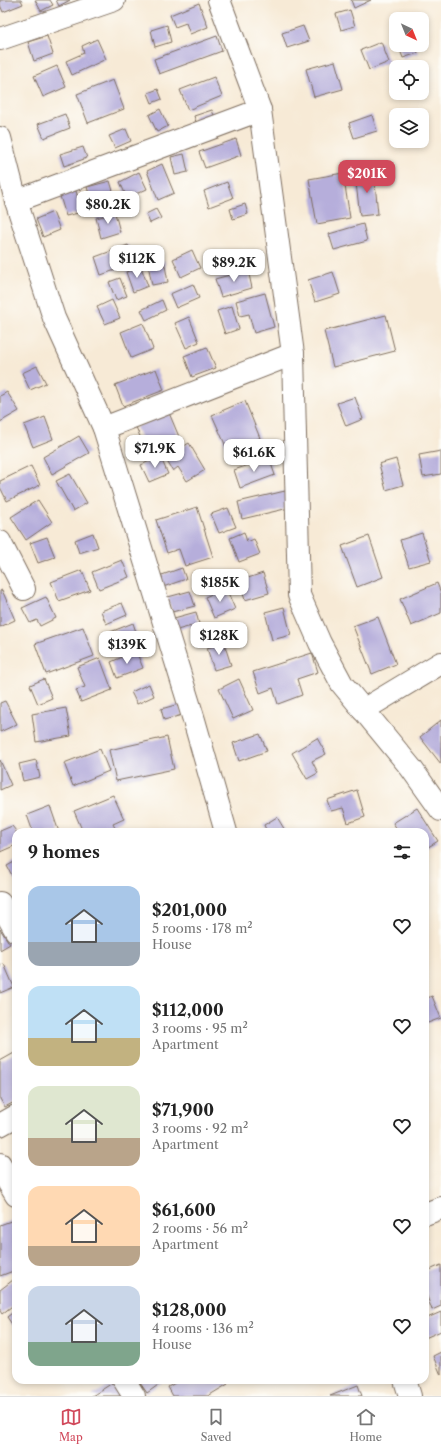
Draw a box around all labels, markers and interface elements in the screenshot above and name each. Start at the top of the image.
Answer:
north arrow [389,12,429,52]
map controls [389,12,429,148]
button: locate [389,60,429,100]
button: layers [389,108,429,148]
pin: $201K [339,160,395,194]
text: $201K [347,165,387,181]
pin: $80.2K [75,191,141,225]
text: $80.2K [85,196,131,212]
pin: $112K [109,245,165,279]
pin: $89.2K [201,249,267,283]
text: $112K [118,250,156,266]
text: $89.2K [212,254,256,270]
pin: $71.9K [122,435,188,469]
pin: $61.6K [221,439,287,473]
text: $71.9K [134,440,176,456]
text: $61.6K [233,444,275,460]
pin: $185K [192,569,248,603]
text: $185K [201,574,239,590]
pin: $128K [191,622,247,656]
text: $128K [199,627,239,643]
pin: $139K [99,631,155,665]
text: $139K [108,636,146,652]
icon: filters [391,841,413,863]
text: 9 homes [28,842,100,862]
text: $201,000 [152,900,227,920]
icon: home [60,902,108,950]
icon: heart [391,915,413,937]
text: 5 rooms · 178 m² [152,920,253,936]
text: House [152,936,192,952]
text: $112,000 [152,1000,224,1020]
icon: home [60,1002,108,1050]
icon: heart [391,1015,413,1037]
text: 3 rooms · 95 m² [152,1020,248,1036]
text: Apartment [152,1036,219,1052]
text: $71,900 [152,1100,214,1120]
icon: home [60,1102,108,1150]
icon: heart [391,1115,413,1137]
text: 3 rooms · 92 m² [152,1120,248,1136]
text: Apartment [152,1136,219,1152]
text: $61,600 [152,1200,216,1220]
icon: home [60,1202,108,1250]
icon: heart [391,1215,413,1237]
text: 2 rooms · 56 m² [152,1220,248,1236]
text: Apartment [152,1236,219,1252]
text: $128,000 [152,1300,227,1320]
icon: home [60,1302,108,1350]
icon: heart [391,1315,413,1337]
text: 4 rooms · 136 m² [152,1320,254,1336]
text: House [152,1336,192,1352]
tab: Map [59,1406,83,1444]
tab: Saved [201,1406,231,1444]
tab: Home [350,1406,382,1444]

